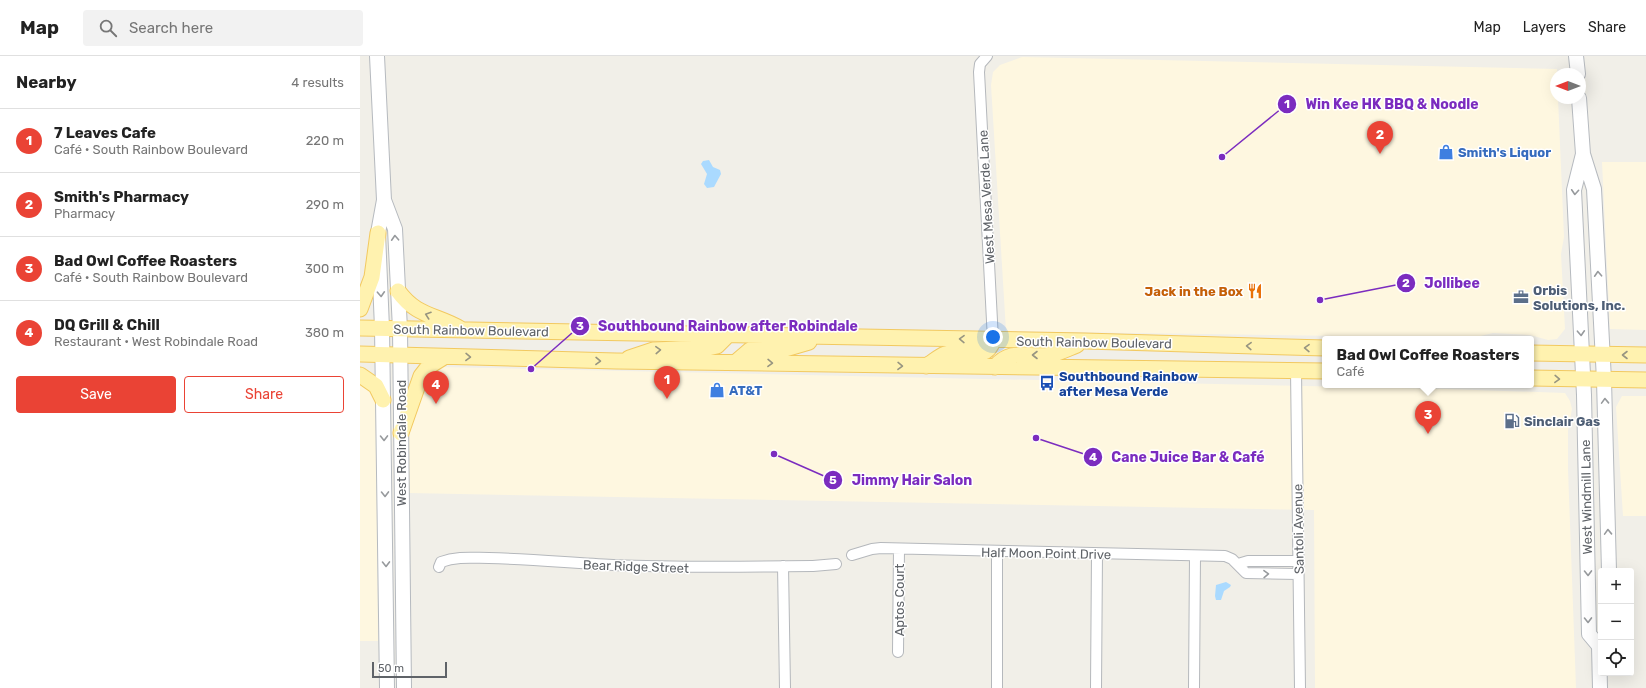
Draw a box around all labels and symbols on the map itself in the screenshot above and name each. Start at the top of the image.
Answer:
north arrow [1550,68,1586,104]
callout: Win Kee HK BBQ & Noodle [1277,91,1486,117]
text: Win Kee HK BBQ & Noodle [1305,96,1479,113]
text: 1 [1284,97,1290,111]
pin: 2 [1367,121,1393,154]
street label: West Mesa Verde Lane [975,130,998,264]
shop icon: Smith's Liquor [1437,143,1455,161]
place label: Smith's Liquor [1458,145,1551,160]
one-way arrow [1570,188,1579,195]
one-way arrow [391,235,400,241]
callout: Jollibee [1396,270,1487,296]
one-way arrow [1594,271,1603,277]
text: Jollibee [1424,275,1480,292]
text: 2 [1402,276,1410,290]
restaurant icon: Jack in the Box [1246,282,1264,300]
place label: Orbis Solutions, Inc. [1533,283,1625,313]
place label: Jack in the Box [1145,284,1243,299]
office icon: Orbis Solutions, Inc. [1512,288,1530,306]
one-way arrow [376,291,385,297]
one-way arrow [425,311,432,319]
callout: Southbound Rainbow after Robindale [570,313,866,339]
text: Southbound Rainbow after Robindale [598,318,858,335]
text: 3 [576,319,584,333]
street label: South Rainbow Boulevard [393,322,549,339]
your location [983,327,1003,347]
one-way arrow [1577,330,1586,336]
street label: South Rainbow Boulevard [1016,334,1172,351]
one-way arrow [959,335,965,343]
one-way arrow [1246,342,1252,350]
one-way arrow [1304,344,1310,352]
one-way arrow [655,345,661,354]
one-way arrow [1032,351,1038,359]
one-way arrow [1622,351,1628,359]
one-way arrow [465,353,471,362]
one-way arrow [595,356,601,365]
one-way arrow [767,359,773,367]
one-way arrow [897,362,903,370]
pin: 1 [654,366,680,399]
place label: Southbound Rainbow after Mesa Verde [1059,369,1198,399]
pin: 4 [423,371,449,404]
bus stop icon: Southbound Rainbow after Mesa Verde [1038,374,1056,392]
one-way arrow [1554,375,1560,384]
street label: West Robindale Road [394,380,409,506]
shop icon: AT&T [708,381,726,399]
place label: AT&T [729,383,763,398]
one-way arrow [1601,398,1609,404]
pin: 3 [1415,401,1441,434]
fuel station icon: Sinclair Gas [1503,412,1521,430]
place label: Sinclair Gas [1524,414,1600,429]
one-way arrow [380,435,388,441]
street label: West Windmill Lane [1578,439,1595,555]
callout: Cane Juice Bar & Café [1083,444,1273,470]
text: Cane Juice Bar & Café [1111,449,1265,466]
text: 4 [1089,450,1097,464]
callout: Jimmy Hair Salon [823,467,980,493]
text: Jimmy Hair Salon [852,472,972,489]
text: 5 [829,473,837,487]
street label: Santoli Avenue [1290,484,1307,574]
one-way arrow [381,491,389,497]
one-way arrow [1604,529,1612,535]
street label: Half Moon Point Drive [981,545,1111,562]
street label: Bear Ridge Street [583,557,689,577]
one-way arrow [382,561,390,567]
street label: Aptos Court [892,564,907,636]
one-way arrow [1263,570,1269,579]
one-way arrow [1583,570,1592,576]
one-way arrow [1584,617,1593,623]
scale bar [372,660,447,679]

